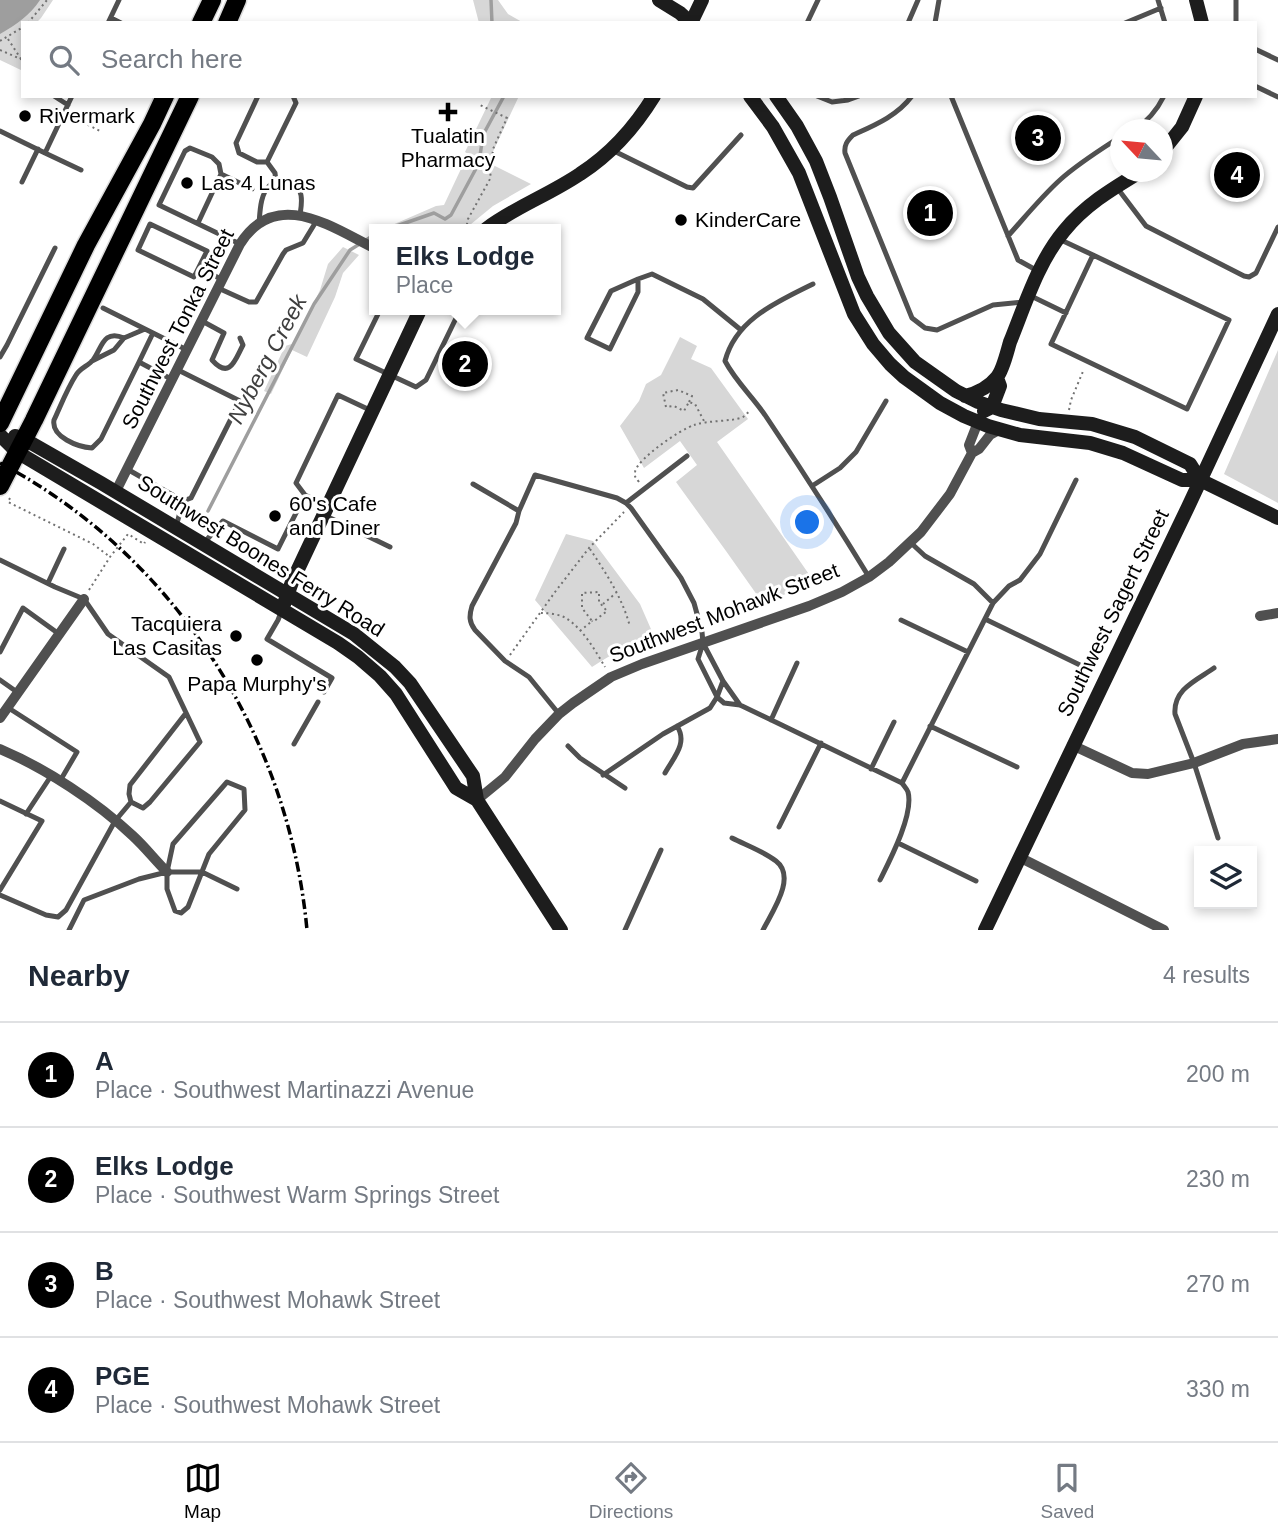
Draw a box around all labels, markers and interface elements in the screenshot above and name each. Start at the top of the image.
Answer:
search box [21,21,1257,98]
icon: search [45,41,83,79]
text: Search here [101,44,243,74]
place label: Rivermark [39,104,135,127]
marker: Tualatin Pharmacy [440,104,456,120]
marker: Rivermark [17,108,33,124]
pin: 3 [1015,112,1061,164]
north arrow [1110,119,1173,182]
place label: Tualatin Pharmacy [401,124,496,171]
pin: 4 [1214,149,1260,201]
place label: Las 4 Lunas [201,171,315,194]
marker: Las 4 Lunas [179,175,195,191]
pin: 1 [907,187,953,239]
place label: KinderCare [695,208,801,231]
marker: KinderCare [673,212,689,228]
popup [369,224,561,315]
street label: Southwest Tonka Street [117,225,238,433]
text: Elks Lodge [396,241,534,271]
text: Place [396,272,453,298]
water label: Nyberg Creek [222,289,312,428]
pin: 2 [442,338,488,390]
street label: Southwest Boones Ferry Road [134,470,389,641]
place label: 60's Cafe and Diner [289,492,380,539]
your location [790,505,824,539]
street label: Southwest Sagert Street [1052,505,1173,720]
marker: 60's Cafe and Diner [267,508,283,524]
street label: Southwest Mohawk Street [606,558,842,667]
place label: Tacquiera Las Casitas [112,612,222,659]
marker: Tacquiera Las Casitas [228,628,244,644]
marker: Papa Murphy's [249,652,265,668]
place label: Papa Murphy's [187,672,327,695]
map controls [1194,846,1257,909]
button: layers [1194,846,1257,909]
text: Nearby [28,959,130,992]
text: 4 results [1163,962,1250,988]
text: A [95,1046,114,1076]
text: 1 [45,1061,57,1087]
text: 200 m [1186,1061,1250,1087]
text: Place · Southwest Martinazzi Avenue [95,1077,474,1103]
text: Elks Lodge [95,1151,234,1181]
text: 2 [45,1166,57,1192]
text: 230 m [1186,1166,1250,1192]
text: Place · Southwest Warm Springs Street [95,1182,499,1208]
text: B [95,1256,114,1286]
text: 3 [45,1271,57,1297]
text: 270 m [1186,1271,1250,1297]
text: Place · Southwest Mohawk Street [95,1287,440,1313]
text: PGE [95,1361,150,1391]
text: 4 [45,1376,57,1402]
text: 330 m [1186,1376,1250,1402]
text: Place · Southwest Mohawk Street [95,1392,440,1418]
tab: Map [184,1459,222,1523]
tab: Directions [589,1459,673,1523]
tab: Saved [1040,1459,1094,1523]

